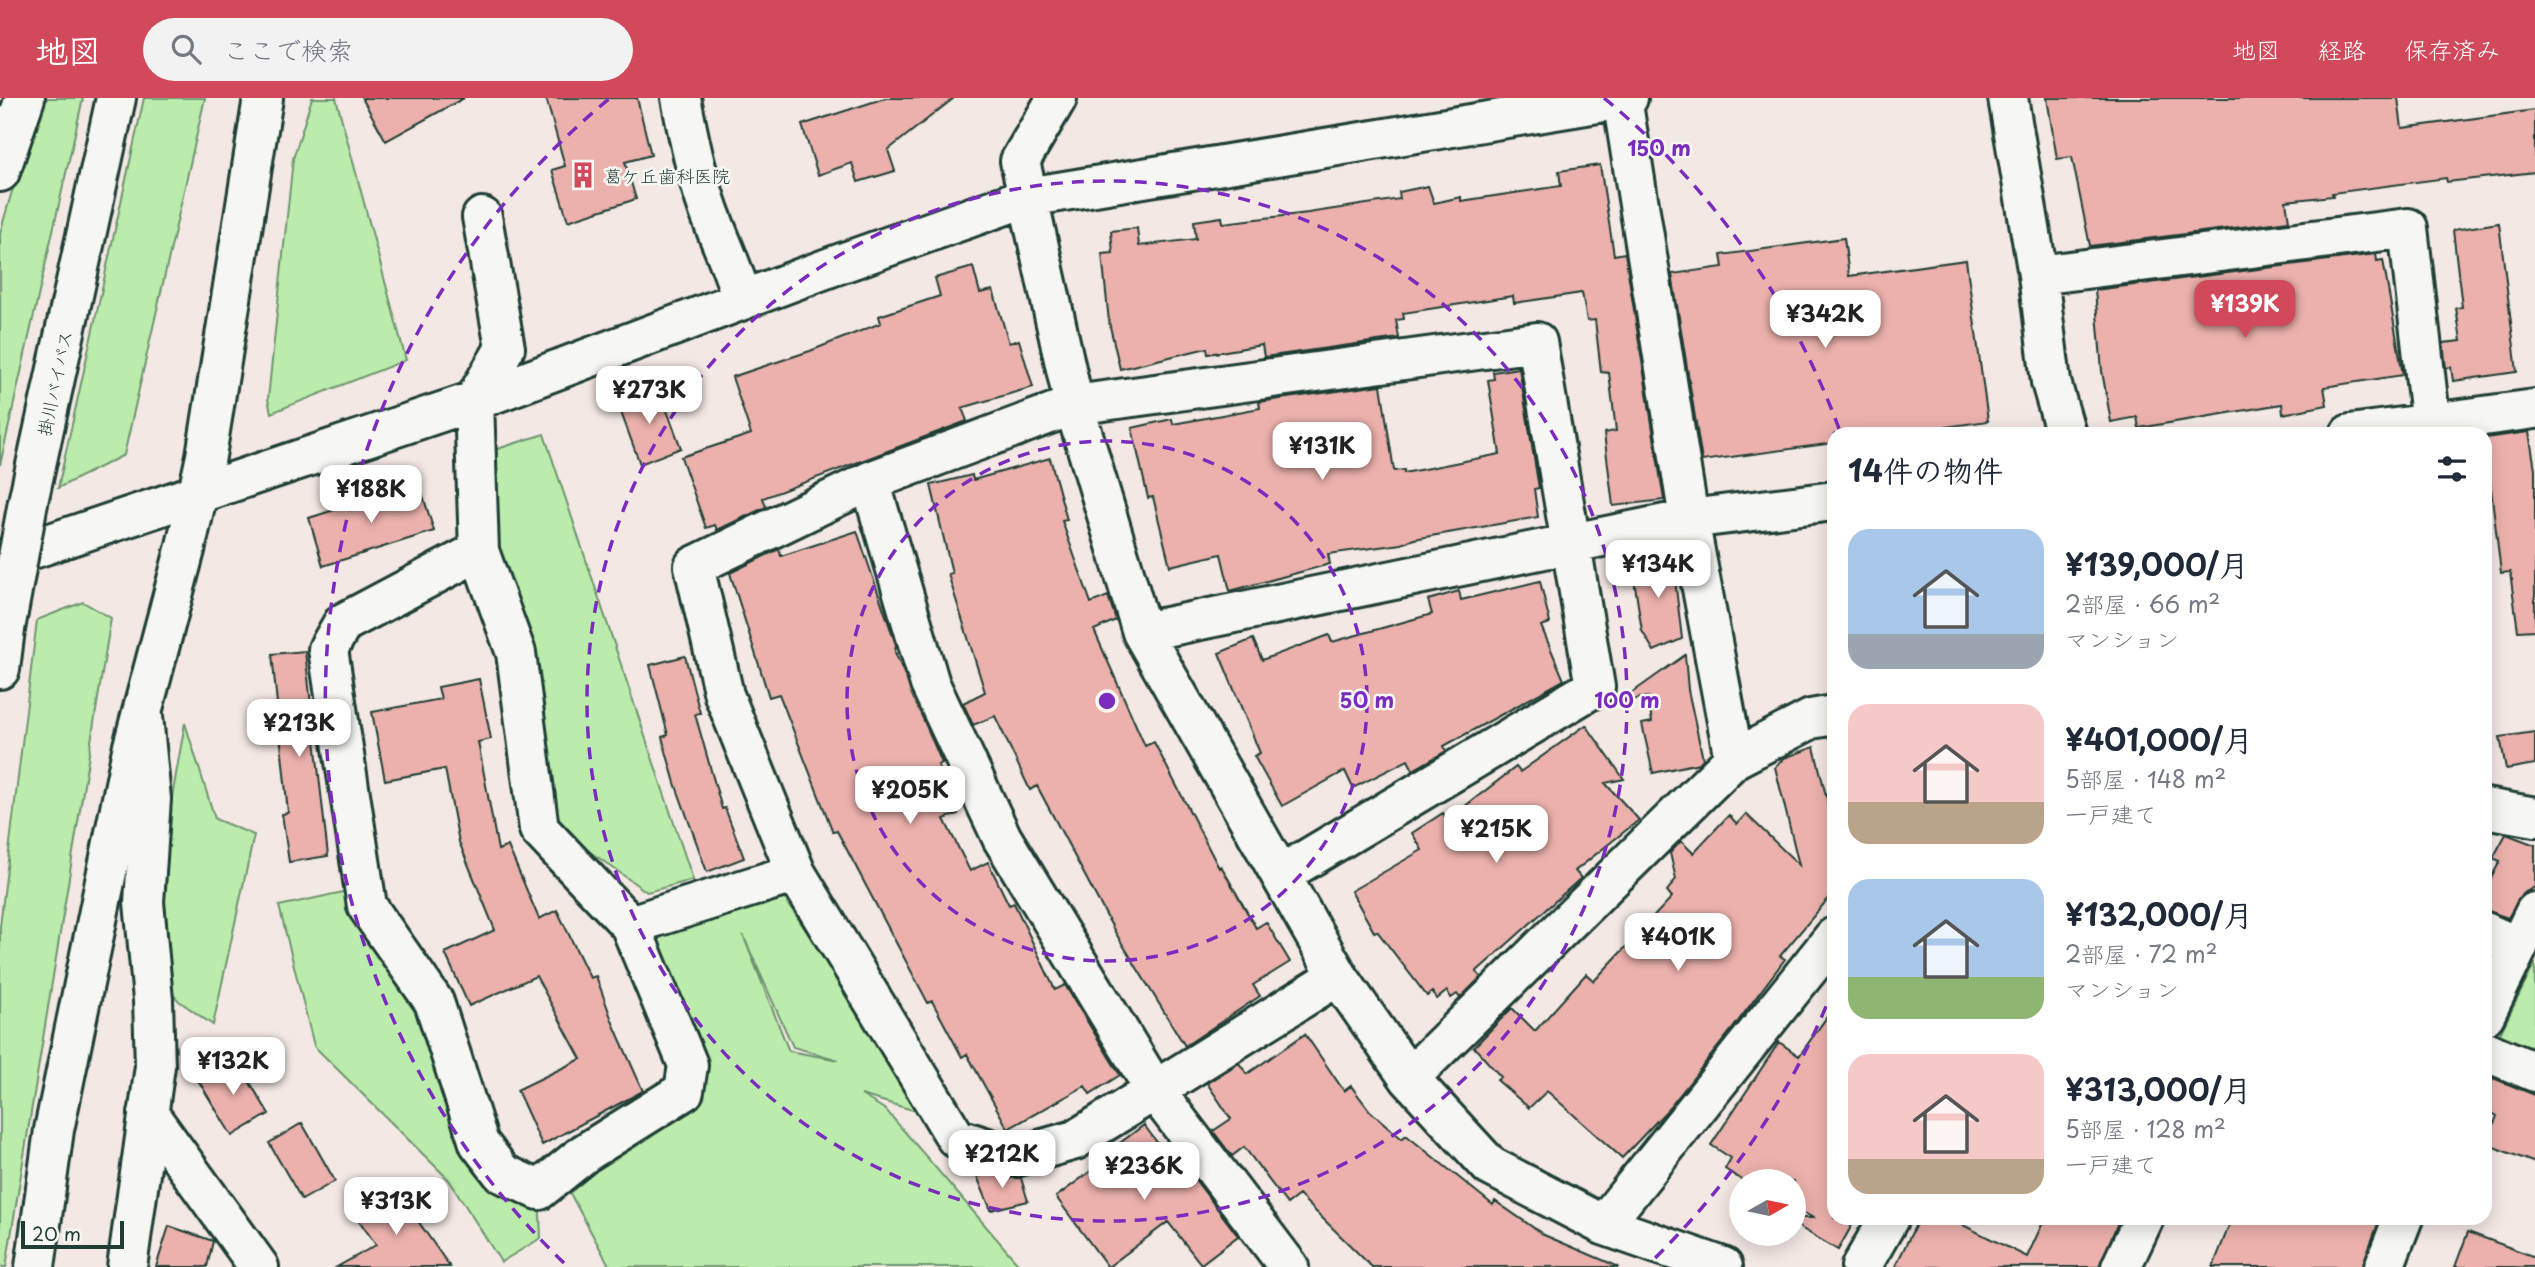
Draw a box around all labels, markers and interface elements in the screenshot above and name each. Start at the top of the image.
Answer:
search box [143,18,633,81]
text: 地図 [35,24,101,74]
icon: search [167,30,205,68]
text: ここで検索 [223,30,353,69]
text: 地図 [2232,31,2280,67]
text: 経路 [2318,31,2366,67]
text: 保存済み [2404,31,2500,67]
text: 150 m [1627,131,1691,163]
building icon: 葛ケ丘歯科医院 [568,160,598,190]
place label: 葛ケ丘歯科医院 [604,162,730,189]
pin: ¥139K [2196,280,2294,340]
text: ¥139K [2210,285,2280,320]
pin: ¥342K [1776,290,1874,350]
text: ¥342K [1786,295,1864,330]
street label: 掛川バイパス [30,328,78,438]
pin: ¥273K [600,366,698,426]
text: ¥273K [612,371,686,406]
pin: ¥131K [1273,422,1371,482]
text: ¥131K [1289,427,1355,462]
text: 14件の物件 [1848,447,2003,492]
icon: filters [2433,450,2471,488]
pin: ¥188K [322,466,420,525]
text: ¥188K [336,470,406,505]
pin: ¥134K [1609,540,1707,600]
text: ¥139,000/月 [2065,541,2249,586]
text: ¥134K [1622,545,1694,580]
icon: home [1904,557,1988,641]
text: 2部屋 · 66 m² [2065,586,2220,621]
text: マンション [2065,621,2179,656]
text: 50 m [1340,683,1394,715]
text: 100 m [1594,683,1660,715]
centre of rings [1095,689,1119,713]
pin: ¥213K [250,700,348,759]
text: ¥213K [263,704,335,739]
text: ¥401,000/月 [2065,716,2253,761]
icon: home [1904,732,1988,816]
text: 5部屋 · 148 m² [2065,761,2226,796]
pin: ¥205K [861,766,959,826]
text: ¥205K [871,771,949,806]
text: 一戸建て [2065,796,2157,831]
pin: ¥215K [1447,806,1545,865]
text: ¥215K [1460,810,1532,845]
text: ¥132,000/月 [2065,891,2253,936]
icon: home [1904,907,1988,991]
pin: ¥401K [1629,914,1727,973]
text: ¥401K [1640,918,1716,953]
text: 2部屋 · 72 m² [2065,936,2218,971]
text: マンション [2065,971,2179,1006]
pin: ¥132K [184,1038,282,1097]
text: ¥132K [197,1042,269,1077]
text: ¥313,000/月 [2065,1066,2251,1111]
icon: home [1904,1082,1988,1166]
text: 5部屋 · 128 m² [2065,1111,2226,1146]
pin: ¥212K [953,1130,1051,1190]
text: ¥212K [965,1135,1039,1170]
pin: ¥236K [1095,1142,1193,1202]
text: 一戸建て [2065,1146,2157,1181]
text: ¥236K [1105,1147,1183,1182]
north arrow [1729,1169,1806,1246]
map controls [1729,1169,1806,1246]
pin: ¥313K [347,1178,445,1237]
text: ¥313K [360,1182,432,1217]
scale bar [21,1218,124,1250]
text: 20 m [32,1219,81,1247]

